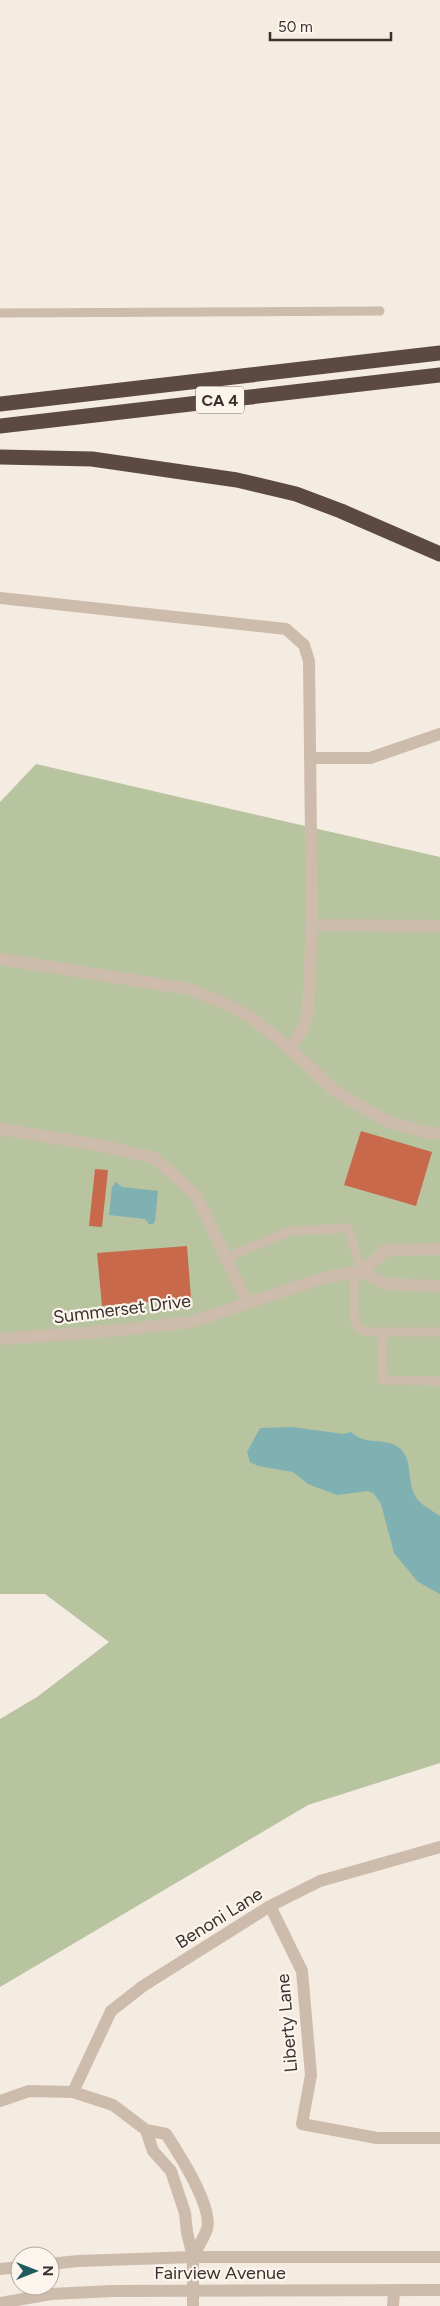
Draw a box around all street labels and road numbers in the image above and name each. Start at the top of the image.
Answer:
road number: CA 4 [196,386,244,414]
street label: Summerset Drive [52,1290,192,1328]
street label: Benoni Lane [171,1883,267,1953]
street label: Liberty Lane [272,1973,302,2073]
street label: Fairview Avenue [154,2262,286,2284]

